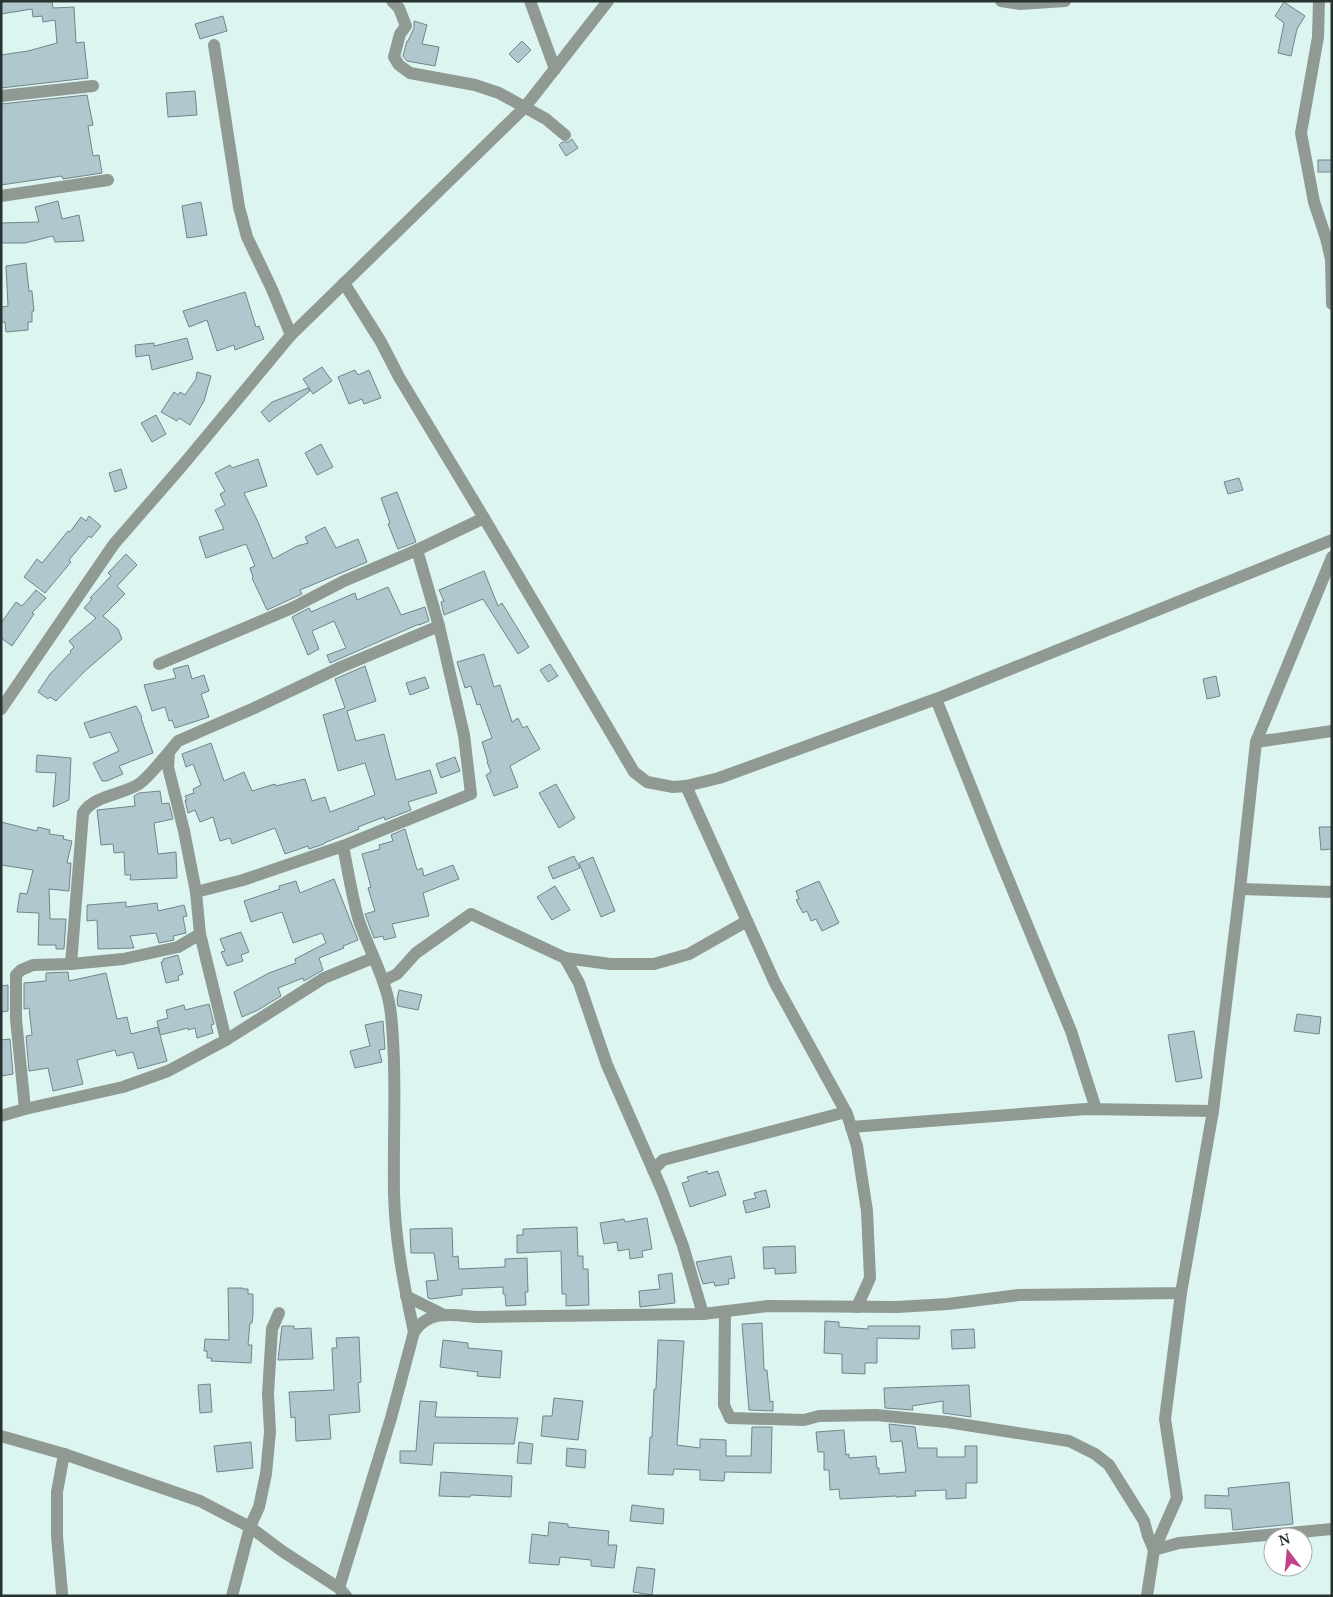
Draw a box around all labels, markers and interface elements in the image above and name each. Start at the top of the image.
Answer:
north arrow [1263,1527,1313,1577]
text: N [1276,1528,1292,1550]

